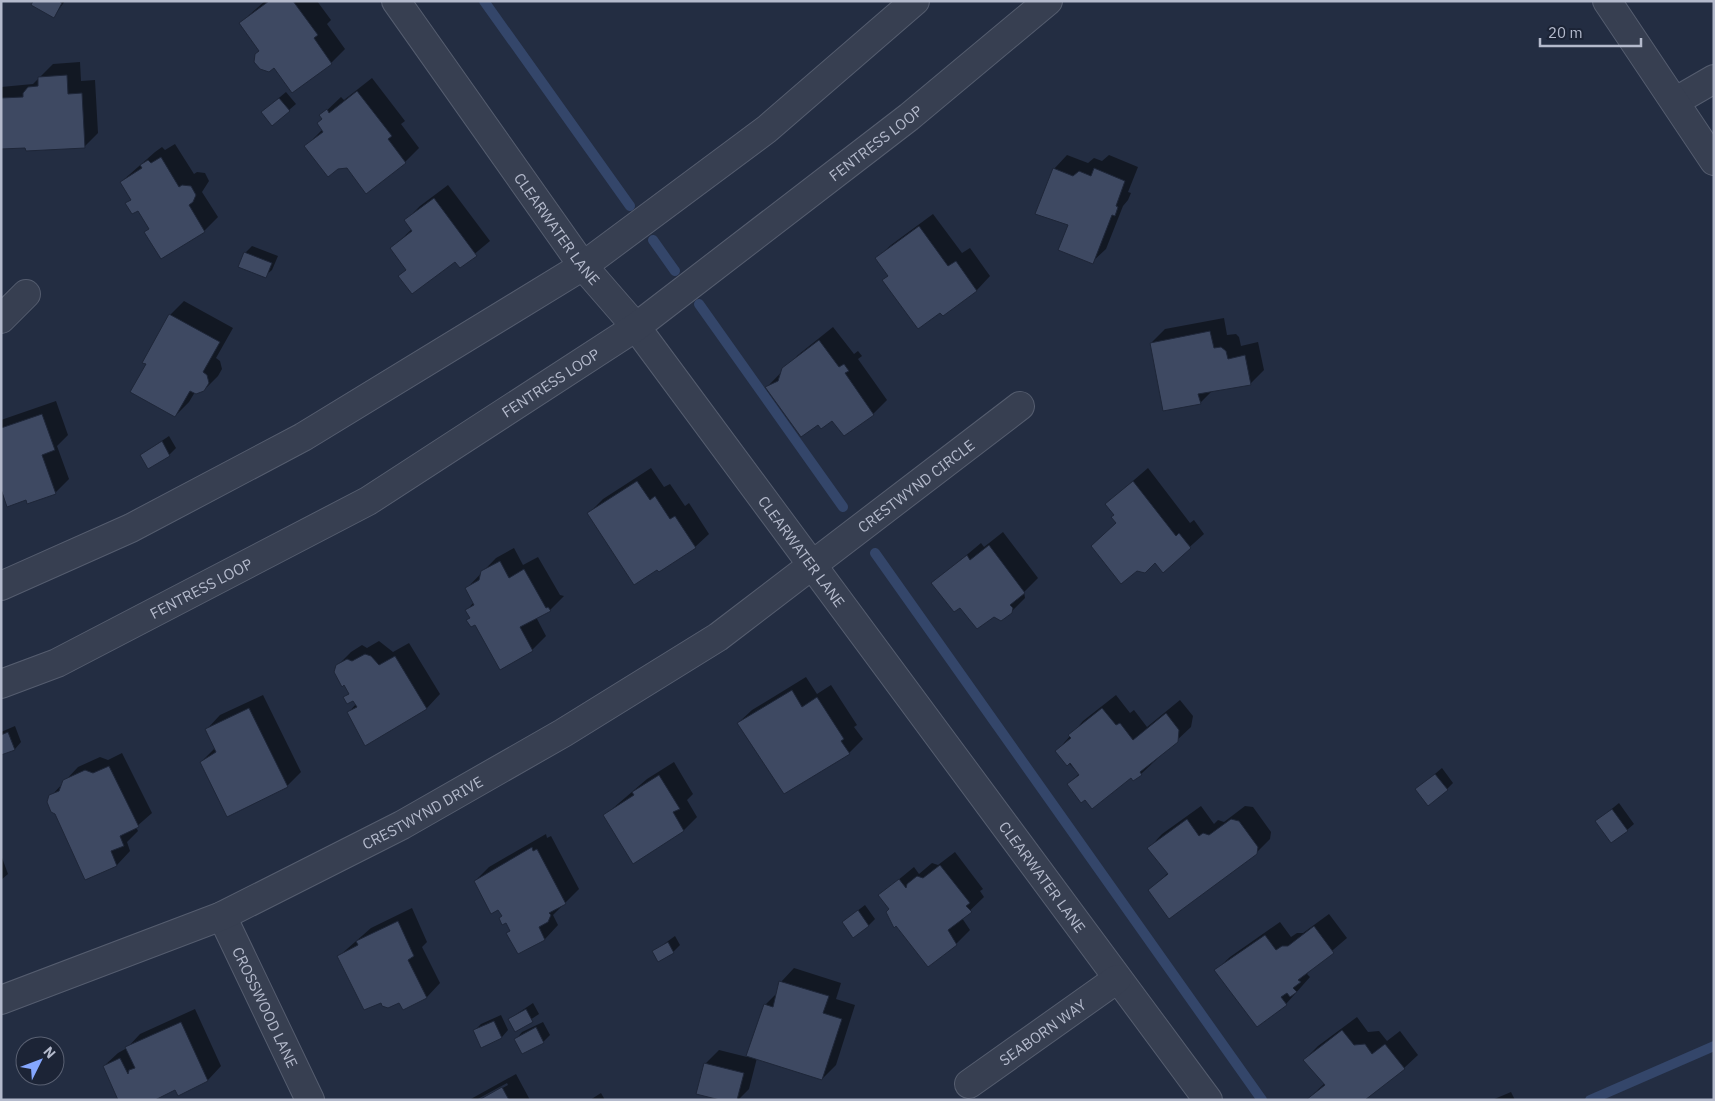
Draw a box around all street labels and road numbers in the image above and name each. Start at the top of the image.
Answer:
street label: FENTRESS LOOP [825,101,926,185]
street label: CLEARWATER LANE [510,169,604,289]
street label: FENTRESS LOOP [498,344,603,421]
street label: CRESTWYND CIRCLE [854,435,978,536]
street label: CLEARWATER LANE [754,492,849,611]
street label: FENTRESS LOOP [146,554,255,623]
street label: CRESTWYND DRIVE [359,771,486,853]
street label: CLEARWATER LANE [995,817,1090,936]
street label: CROSSWOOD LANE [229,944,303,1071]
street label: SEABORN WAY [995,995,1090,1069]

